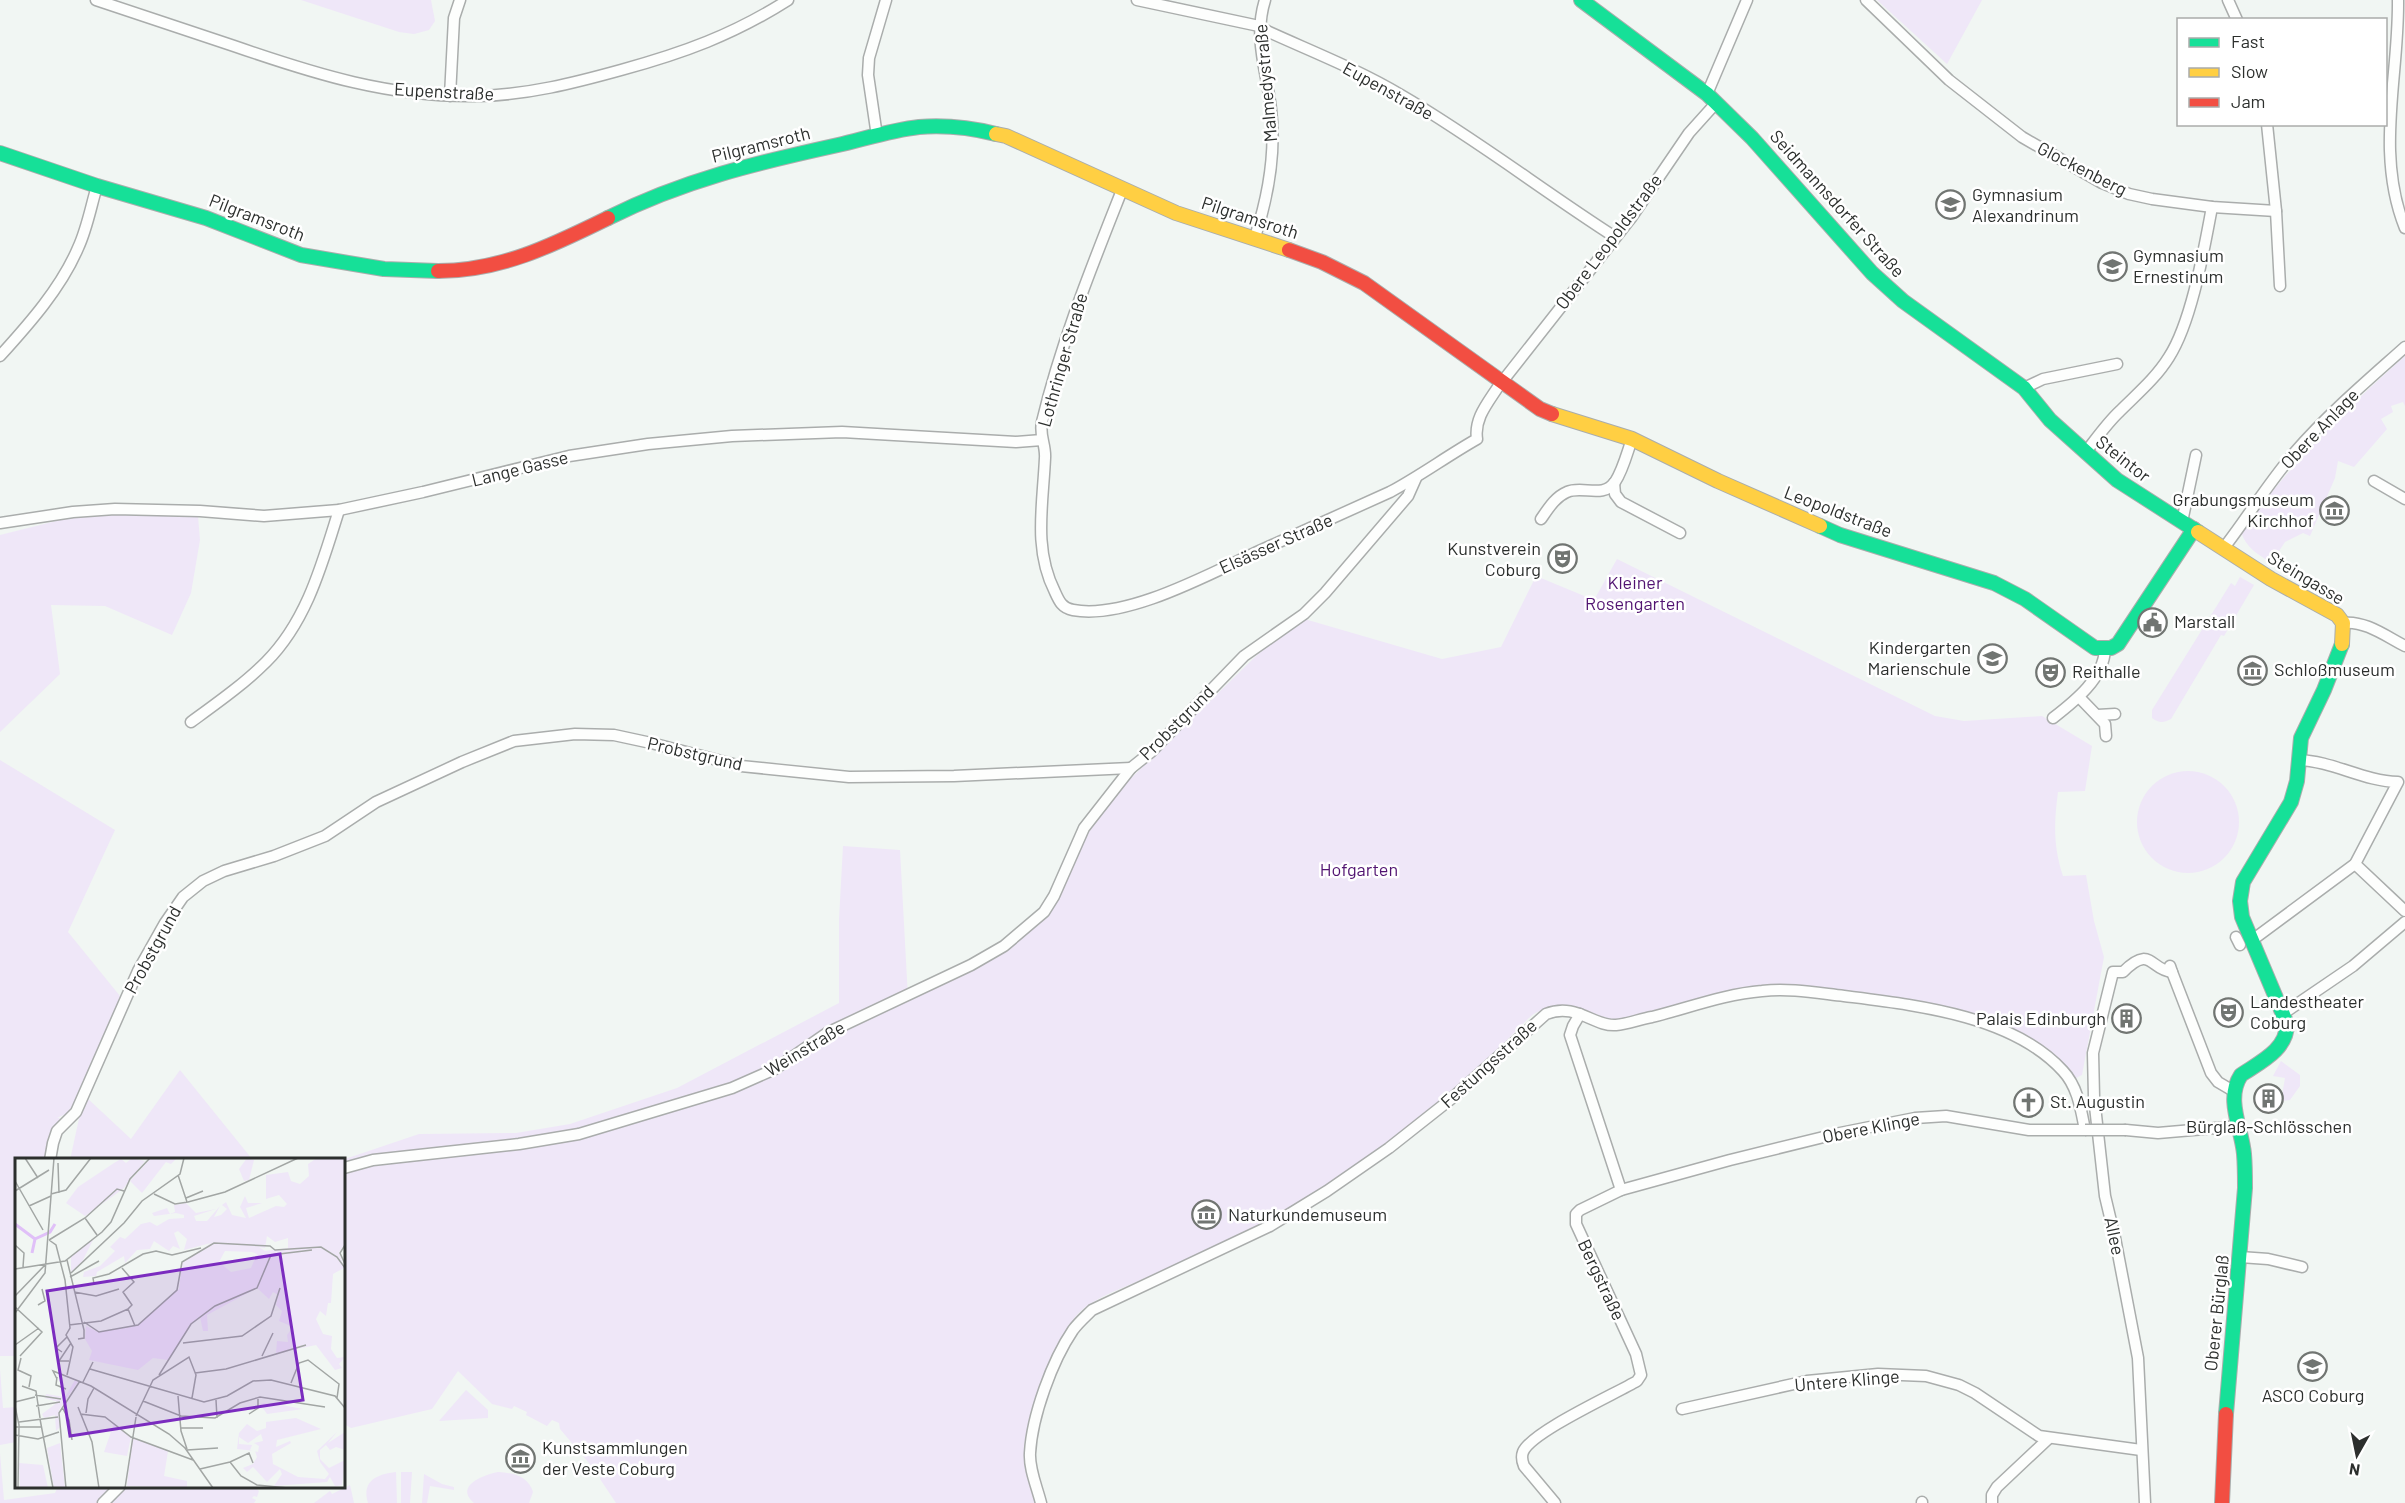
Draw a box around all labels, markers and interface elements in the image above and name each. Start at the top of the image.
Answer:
legend [2177,18,2387,126]
street label: Malmedystraße [1249,23,1281,143]
text: Fast [2231,30,2265,52]
street label: Eupenstraße [1339,56,1438,124]
text: Slow [2231,60,2268,82]
street label: Eupenstraße [393,77,495,105]
text: Jam [2231,90,2265,112]
street label: Pilgramsroth [709,121,812,167]
street label: Seidmannsdorfer Straße [1766,125,1910,282]
street label: Glockenberg [2034,136,2131,200]
street label: Obere Leopoldstraße [1550,169,1666,313]
place label: Gymnasium Alexandrinum [1972,183,2079,226]
street label: Pilgramsroth [206,189,308,245]
school or university icon: Gymnasium Alexandrinum [1935,189,1967,221]
street label: Pilgramsroth [1199,191,1302,243]
place label: Gymnasium Ernestinum [2133,244,2224,287]
school or university icon: Gymnasium Ernestinum [2096,250,2128,282]
street label: Lothringer Straße [1032,290,1092,429]
street label: Obere Anlage [2275,383,2363,473]
street label: Steintor [2092,430,2156,487]
street label: Lange Gasse [469,445,570,491]
street label: Leopoldstraße [1781,480,1895,542]
place label: Grabungsmuseum Kirchhof [2173,488,2314,531]
museum icon: Grabungsmuseum Kirchhof [2319,494,2351,526]
street label: Elsässer Straße [1215,508,1336,578]
place label: Kunstverein Coburg [1447,537,1541,580]
theatre icon: Kunstverein Coburg [1546,543,1578,575]
street label: Steingasse [2264,546,2349,609]
park label: Kleiner Rosengarten [1585,571,1685,614]
public building icon: Marstall [2137,606,2169,638]
place label: Marstall [2174,610,2235,632]
place label: Kindergarten Marienschule [1867,636,1971,679]
school or university icon: Kindergarten Marienschule [1976,642,2008,674]
museum icon: Schloßmuseum [2237,654,2269,686]
theatre icon: Reithalle [2035,656,2067,688]
place label: Schloßmuseum [2274,658,2395,680]
place label: Reithalle [2072,660,2140,682]
street label: Probstgrund [1134,680,1218,764]
street label: Probstgrund [645,731,745,775]
park label: Hofgarten [1320,858,1398,880]
street label: Probstgrund [119,902,185,997]
place label: Landestheater Coburg [2250,990,2365,1033]
theatre icon: Landestheater Coburg [2213,996,2245,1028]
building icon: Palais Edinburgh [2111,1003,2143,1035]
place label: Palais Edinburgh [1976,1007,2106,1029]
street label: Festungsstraße [1436,1014,1541,1112]
street label: Weinstraße [761,1016,848,1081]
building icon: Bürglaß-Schlösschen [2253,1082,2285,1114]
church icon: St. Augustin [2013,1086,2045,1118]
place label: St. Augustin [2050,1090,2145,1112]
street label: Obere Klinge [1820,1107,1921,1147]
place label: Bürglaß-Schlösschen [2186,1115,2352,1137]
inset map [15,1158,345,1488]
museum icon: Naturkundemuseum [1191,1199,1223,1231]
place label: Naturkundemuseum [1228,1203,1387,1225]
street label: Allee [2100,1215,2130,1257]
street label: Bergstraße [1574,1235,1630,1324]
street label: Oberer Bürglaß [2199,1254,2233,1372]
school or university icon: ASCO Coburg [2297,1351,2329,1383]
street label: Untere Klinge [1793,1364,1900,1396]
place label: ASCO Coburg [2262,1384,2364,1406]
north arrow [2327,1425,2387,1485]
place label: Kunstsammlungen der Veste Coburg [542,1436,688,1479]
museum icon: Kunstsammlungen der Veste Coburg [505,1442,537,1474]
text: N [2348,1460,2361,1481]

